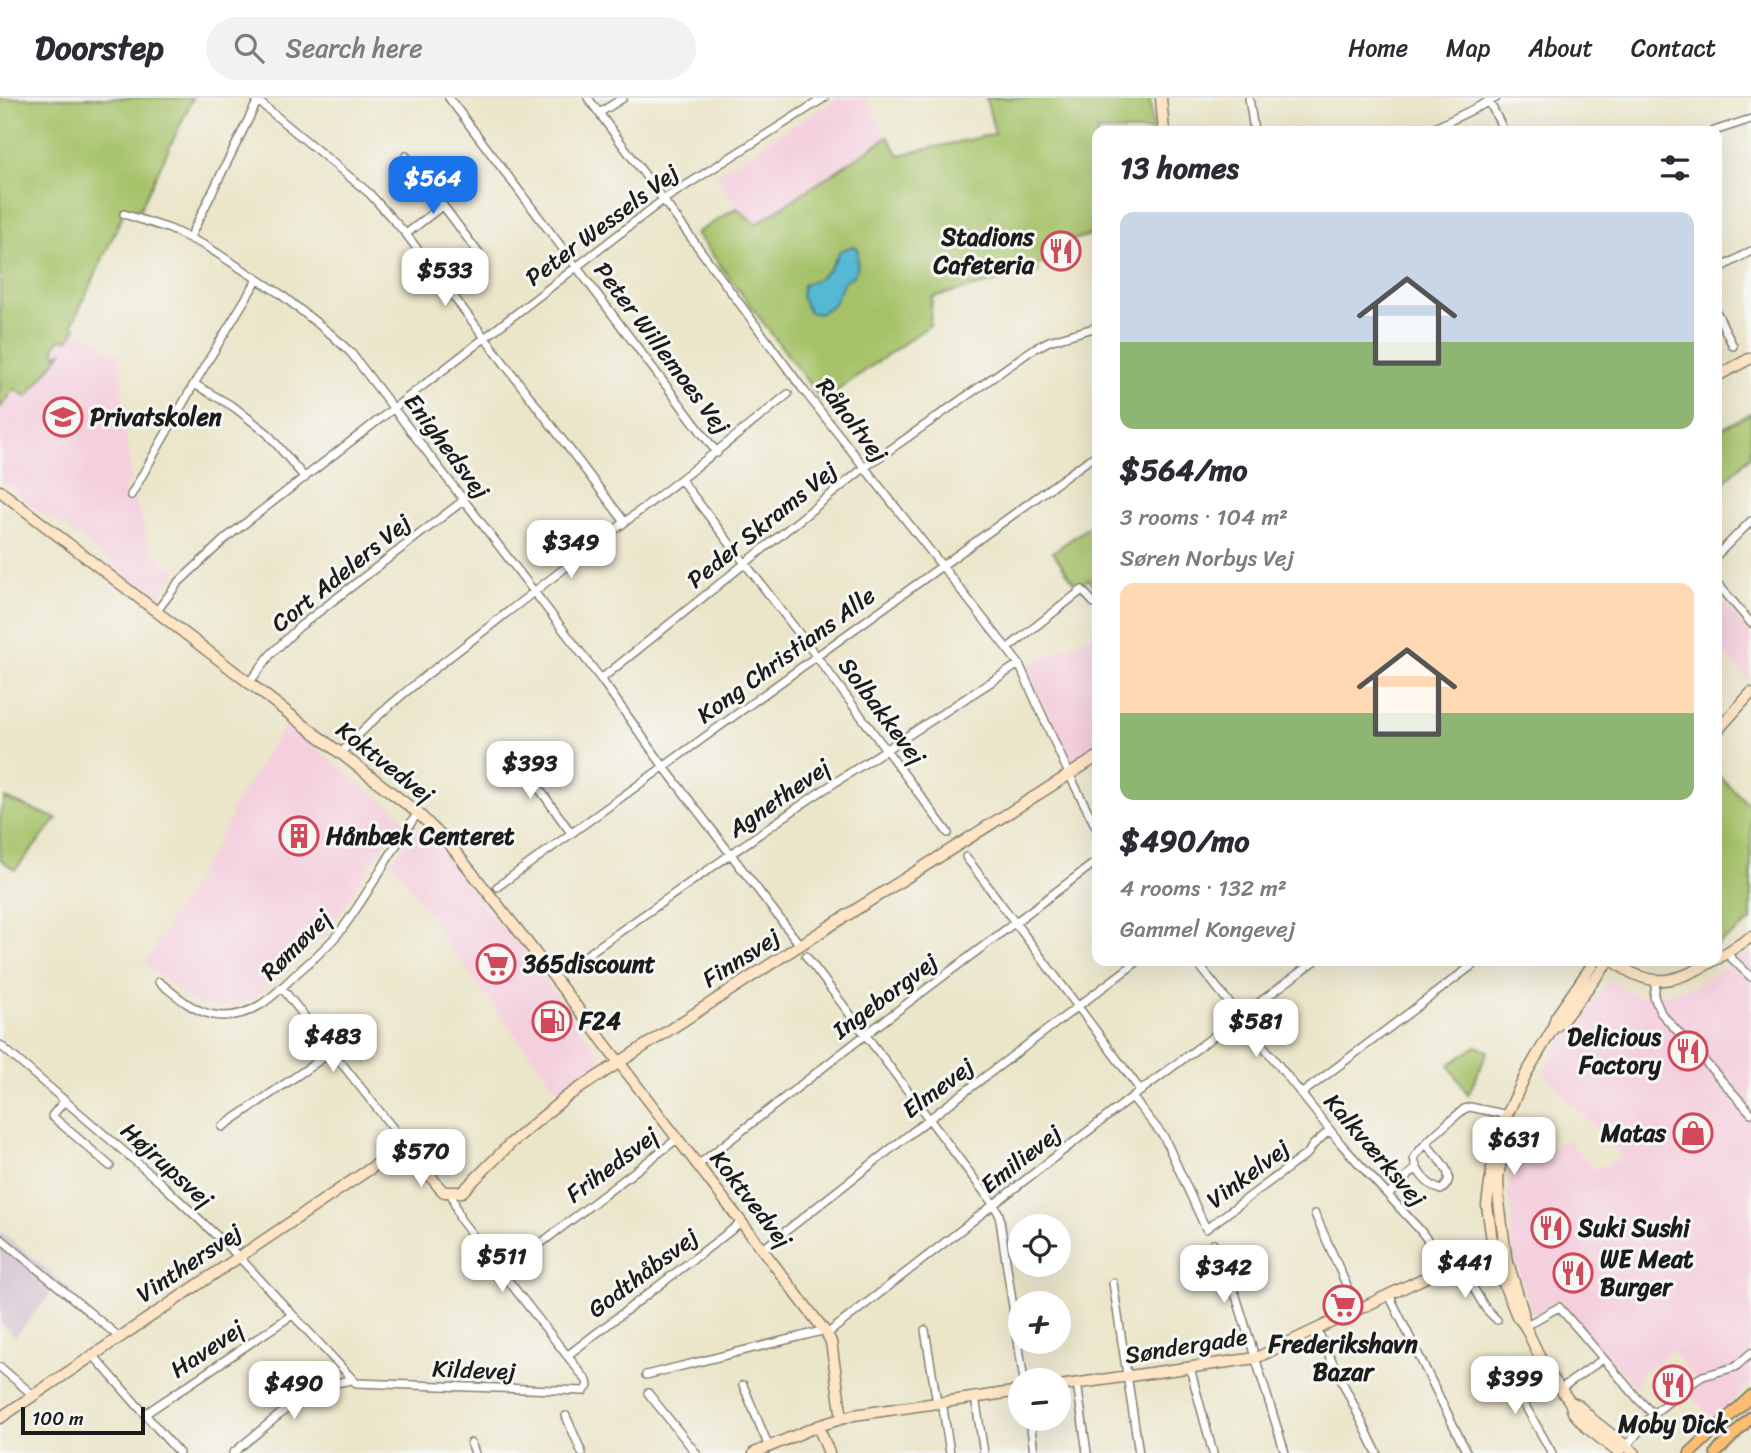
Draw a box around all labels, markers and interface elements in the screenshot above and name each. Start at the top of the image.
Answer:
search box [206,17,696,80]
text: Doorstep [35,19,164,77]
text: Search here [286,25,423,71]
text: Home [1348,27,1408,69]
text: Map [1446,27,1490,69]
text: About [1528,27,1593,69]
text: Contact [1631,27,1716,69]
icon: search [230,29,268,67]
text: 13 homes [1120,141,1239,195]
icon: filters [1656,149,1694,187]
street label: Peter Wessels Vej [516,153,689,297]
pin: $564 [392,156,474,216]
text: $564 [405,158,461,199]
place label: Stadions Cafeteria [932,216,1035,286]
restaurant icon: Stadions Cafeteria [1040,230,1082,272]
pin: $533 [404,248,486,308]
text: $533 [418,250,472,291]
street label: Peter Willemoes Vej [583,252,741,444]
icon: home [1344,258,1470,384]
street label: Råholtvej [805,368,899,472]
street label: Enighedsvej [393,384,501,508]
school or university icon: Privatskolen [42,396,84,438]
place label: Privatskolen [90,396,222,438]
text: $564/mo [1120,443,1247,497]
street label: Peder Skrams Vej [677,450,847,599]
text: 3 rooms · 104 m² [1120,497,1288,538]
street label: Cort Adelers Vej [261,503,421,643]
pin: $349 [530,520,612,580]
text: $349 [543,522,599,563]
text: Søren Norbys Vej [1120,538,1294,579]
street label: Kong Christians Alle [687,575,885,735]
icon: home [1344,629,1470,755]
street label: Solbakkevej [827,648,937,775]
street label: Koktvedvej [326,710,444,815]
pin: $393 [489,742,571,801]
text: $393 [503,743,557,784]
street label: Agnethevej [718,747,840,849]
text: $490/mo [1120,814,1249,868]
building icon: Hånbæk Centeret [278,815,320,857]
place label: Hånbæk Centeret [326,815,515,857]
text: 4 rooms · 132 m² [1120,868,1287,909]
street label: Rømøvej [250,898,343,991]
text: Gammel Kongevej [1120,909,1295,950]
street label: Finnsvej [693,917,789,999]
street label: Ingeborgvej [822,942,947,1051]
supermarket icon: 365discount [475,943,517,985]
place label: 365discount [522,943,656,985]
fuel station icon: F24 [531,1000,573,1042]
place label: F24 [578,1000,621,1042]
pin: $581 [1215,1000,1297,1059]
text: $581 [1229,1001,1283,1042]
pin: $483 [292,1014,374,1074]
text: $483 [305,1016,361,1057]
place label: Delicious Factory [1567,1016,1662,1086]
restaurant icon: Delicious Factory [1667,1030,1709,1072]
street label: Elmevej [893,1046,984,1130]
street label: Kalkværksvej [1313,1083,1437,1217]
street label: Højrupsvej [111,1111,224,1219]
place label: Matas [1600,1112,1667,1154]
shop icon: Matas [1672,1112,1714,1154]
street label: Emilievej [971,1113,1071,1205]
street label: Frihedsvej [556,1115,669,1214]
pin: $631 [1473,1118,1555,1177]
text: $631 [1488,1119,1540,1160]
street label: Vinkelvej [1197,1128,1299,1220]
pin: $570 [380,1130,462,1189]
text: $570 [392,1131,450,1172]
street label: Koktvedvej [699,1140,804,1258]
restaurant icon: Suki Sushi [1530,1207,1572,1249]
place label: Suki Sushi [1577,1207,1691,1249]
street label: Vinthersvej [127,1212,251,1314]
map controls [1008,1214,1071,1431]
button: locate [1008,1214,1071,1277]
street label: Godthåbsvej [578,1217,708,1329]
pin: $511 [461,1234,543,1294]
text: $511 [477,1236,527,1277]
place label: WE Meat Burger [1600,1238,1694,1308]
pin: $441 [1424,1240,1506,1300]
text: $441 [1438,1242,1492,1283]
pin: $342 [1183,1246,1265,1305]
text: $342 [1196,1247,1252,1288]
restaurant icon: WE Meat Burger [1552,1252,1594,1294]
supermarket icon: Frederikshavn Bazar [1322,1284,1364,1326]
button: + [1008,1291,1071,1354]
street label: Havevej [161,1308,254,1389]
street label: Søndergade [1122,1316,1251,1376]
place label: Frederikshavn Bazar [1267,1323,1418,1393]
street label: Kildevej [432,1348,517,1392]
pin: $399 [1474,1356,1556,1416]
text: $399 [1487,1358,1543,1399]
pin: $490 [253,1362,335,1421]
text: $490 [265,1363,323,1404]
restaurant icon: Moby Dick [1652,1364,1694,1406]
button: − [1008,1368,1071,1431]
text: 100 m [32,1402,84,1435]
place label: Moby Dick [1617,1403,1729,1445]
scale bar [21,1404,145,1436]

